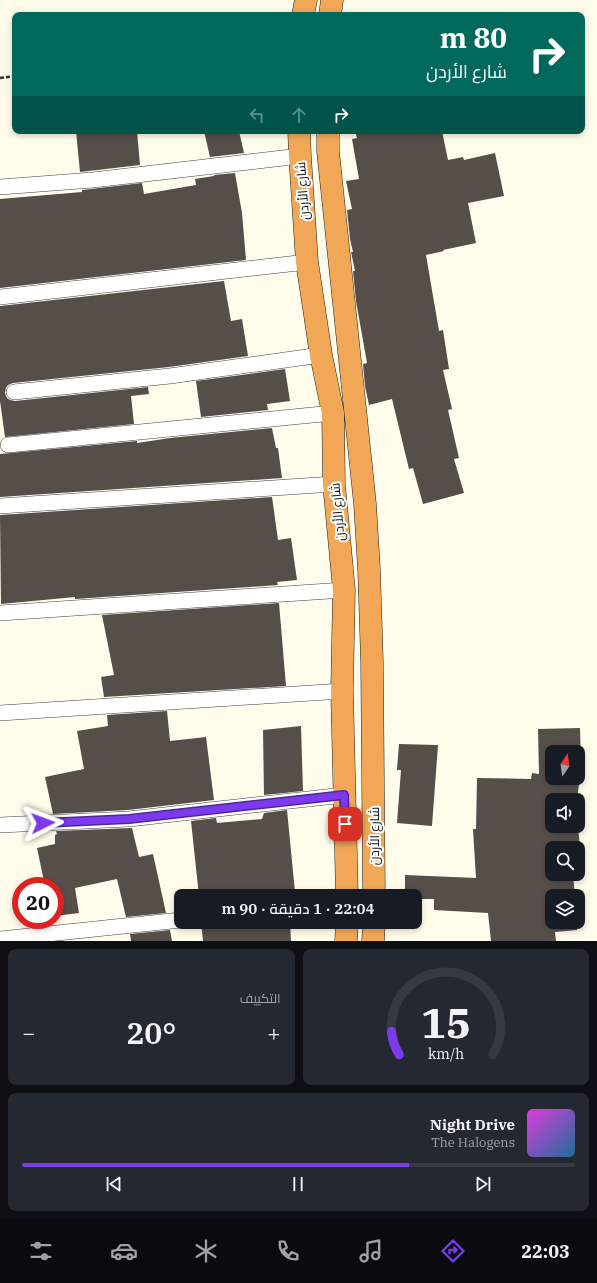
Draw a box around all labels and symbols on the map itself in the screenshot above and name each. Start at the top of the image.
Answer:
street label: شارع الأردن [292,161,313,221]
street label: شارع الأردن [326,482,349,542]
north arrow [545,745,585,785]
position arrow [22,802,64,844]
pin [328,807,362,841]
street label: شارع الأردن [366,807,383,865]
speed limit sign: 20 [12,877,64,929]

